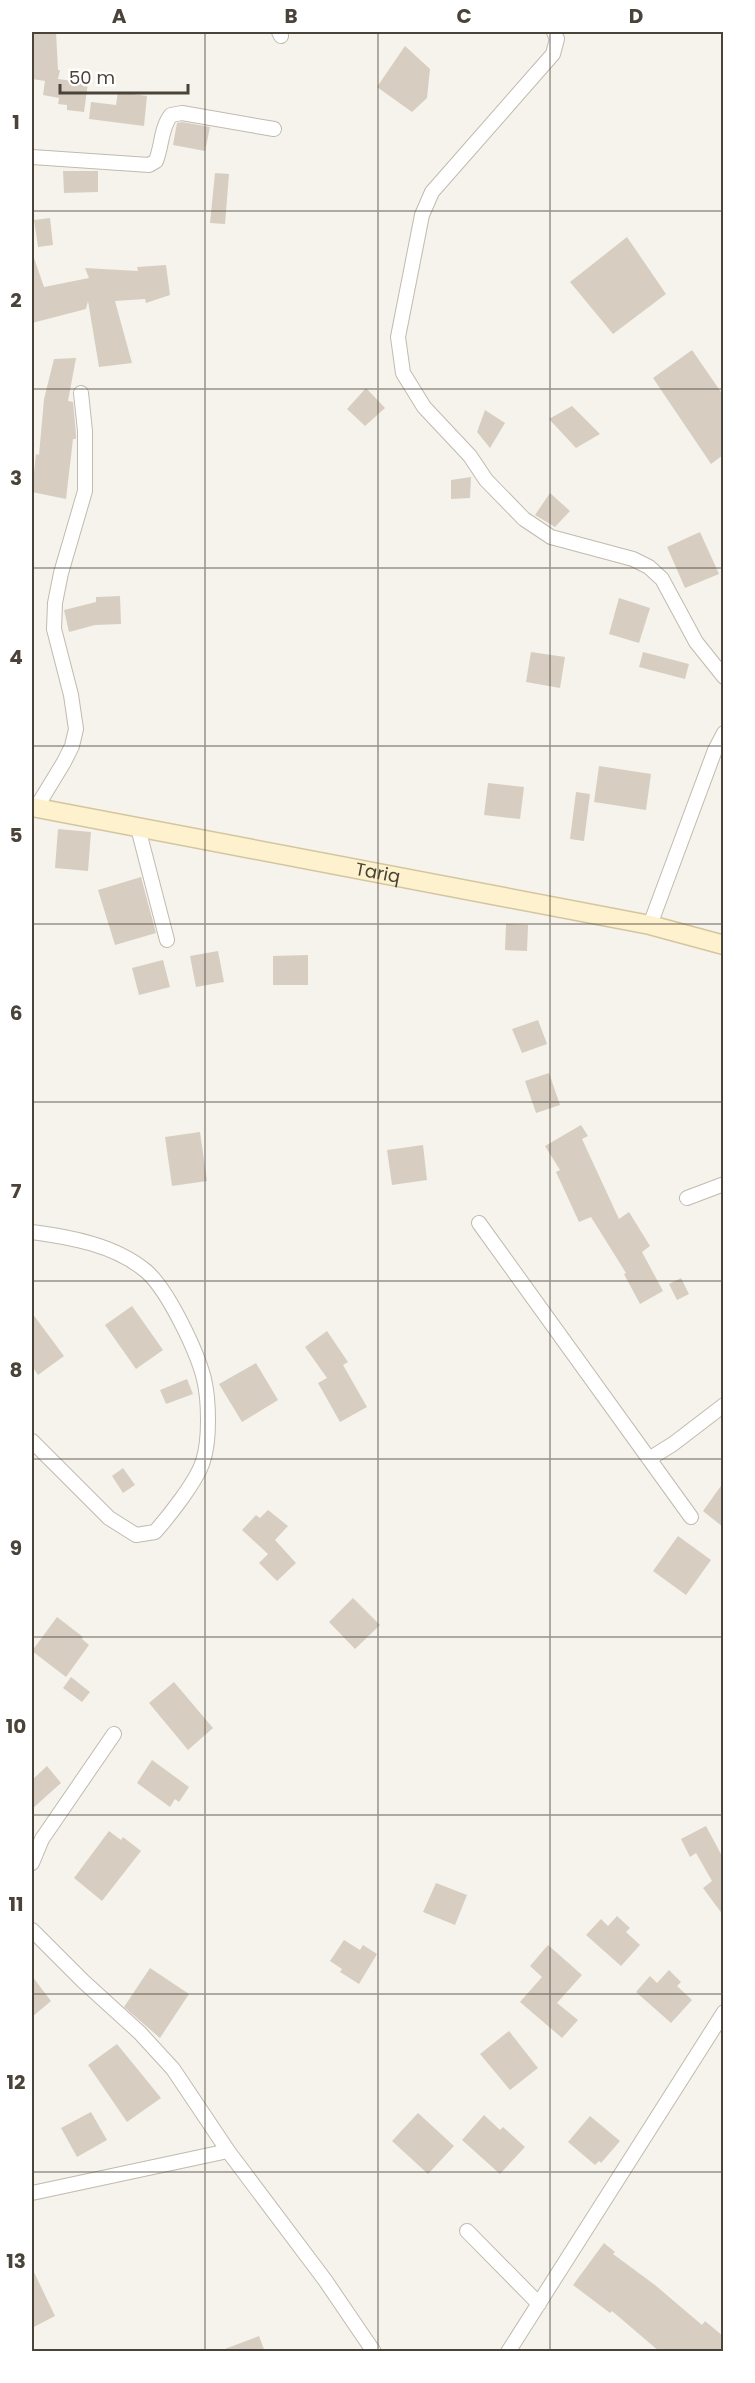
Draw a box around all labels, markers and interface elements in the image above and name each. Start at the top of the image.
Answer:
text: A [112,2,127,30]
text: B [284,2,298,30]
text: C [456,2,472,30]
text: D [629,2,643,30]
scale bar [60,57,188,95]
text: 50 m [69,65,115,90]
text: 1 [12,108,20,136]
text: 2 [10,286,22,314]
text: 3 [10,464,22,492]
text: 4 [9,643,23,671]
text: 5 [10,821,23,849]
street label: Tariq [353,856,402,889]
text: 6 [10,999,22,1027]
text: 7 [11,1177,22,1205]
text: 8 [10,1356,22,1384]
text: 9 [10,1534,22,1562]
text: 10 [6,1712,26,1740]
text: 11 [8,1890,24,1918]
text: 12 [7,2068,25,2096]
text: 13 [6,2247,26,2275]

